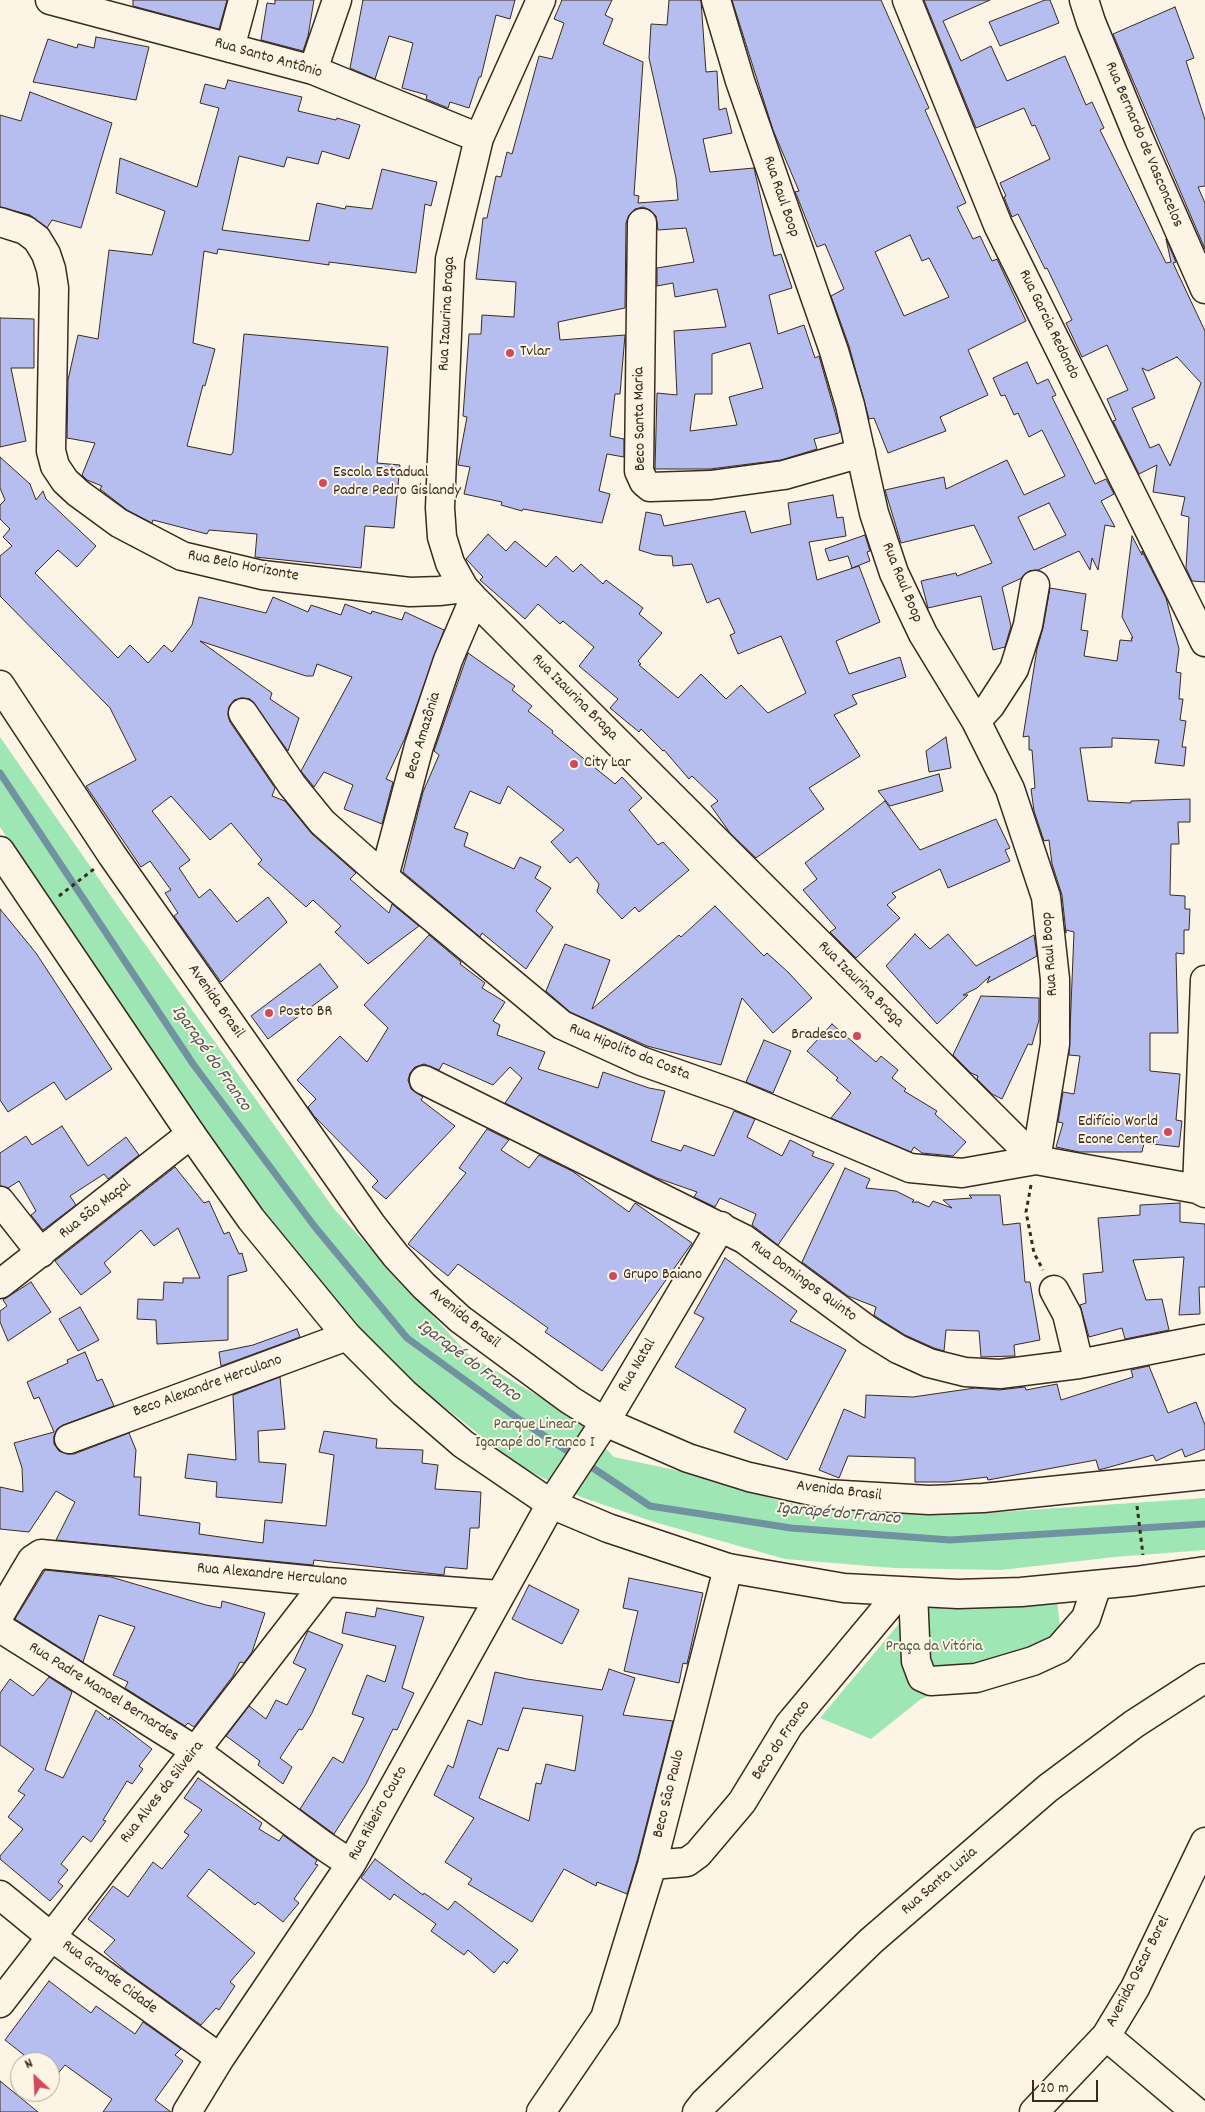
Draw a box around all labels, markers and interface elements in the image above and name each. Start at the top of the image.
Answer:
street label: Rua Santo Antônio [212,34,324,84]
street label: Rua Bernardo de Vasconcelos [1099,59,1187,231]
street label: Rua Raul Boop [757,154,803,240]
street label: Rua Izaurina Braga [435,256,461,372]
street label: Rua Garcia Redondo [1013,267,1083,383]
place label: Tvlar [520,343,550,363]
marker: Tvlar [504,347,516,359]
street label: Beco Santa Maria [630,367,652,471]
place label: Escola Estadual Padre Pedro Gislandy [333,464,461,502]
marker: Escola Estadual Padre Pedro Gislandy [317,477,329,489]
street label: Rua Raul Boop [876,540,926,626]
street label: Rua Belo Horizonte [186,547,300,587]
street label: Rua Izaurina Braga [527,651,621,745]
street label: Beco Amazônia [402,690,446,782]
place label: City Lar [584,754,631,774]
marker: City Lar [568,758,580,770]
street label: Rua Raul Boop [1038,911,1064,997]
street label: Rua Izaurina Braga [813,938,907,1032]
street label: Avenida Brasil [182,961,248,1043]
water label: Igarapé do Franco [165,1002,255,1116]
place label: Posto BR [279,1003,332,1023]
marker: Posto BR [263,1007,275,1019]
street label: Rua Hipolito da Costa [566,1020,692,1086]
place label: Bradesco [791,1026,847,1046]
marker: Bradesco [851,1030,863,1042]
place label: Edifício World Econe Center [1078,1113,1158,1151]
marker: Edifício World Econe Center [1162,1126,1174,1138]
street label: Rua São Maçal [56,1176,136,1244]
street label: Rua Domingos Quinto [746,1237,860,1327]
place label: Grupo Baiano [623,1266,702,1286]
marker: Grupo Baiano [607,1270,619,1282]
street label: Avenida Brasil [425,1284,503,1354]
water label: Igarapé do Franco [412,1316,524,1408]
street label: Rua Natal [615,1336,661,1396]
street label: Beco Alexandre Herculano [131,1351,285,1423]
park label: Parque Linear Igarapé do Franco I [475,1416,595,1454]
street label: Avenida Brasil [795,1477,883,1507]
water label: Igarapé do Franco [775,1499,901,1531]
street label: Rua Alexandre Herculano [196,1560,348,1592]
park label: Praça da Vitória [886,1638,982,1658]
street label: Rua Padre Manoel Bernardes [24,1639,182,1747]
street label: Beco do Franco [748,1698,816,1784]
street label: Rua Alves da Silveira [117,1738,209,1848]
street label: Beco São Paulo [650,1748,690,1840]
street label: Rua Ribeiro Couto [345,1763,413,1865]
street label: Rua Santa Luzia [898,1844,982,1920]
street label: Avenida Oscar Borel [1103,1913,1175,2031]
street label: Rua Grande Cidade [58,1937,160,2019]
north arrow [10,2052,60,2102]
text: N [22,2054,36,2075]
scale bar [1035,2070,1101,2102]
text: 20 m [1040,2078,1068,2100]

